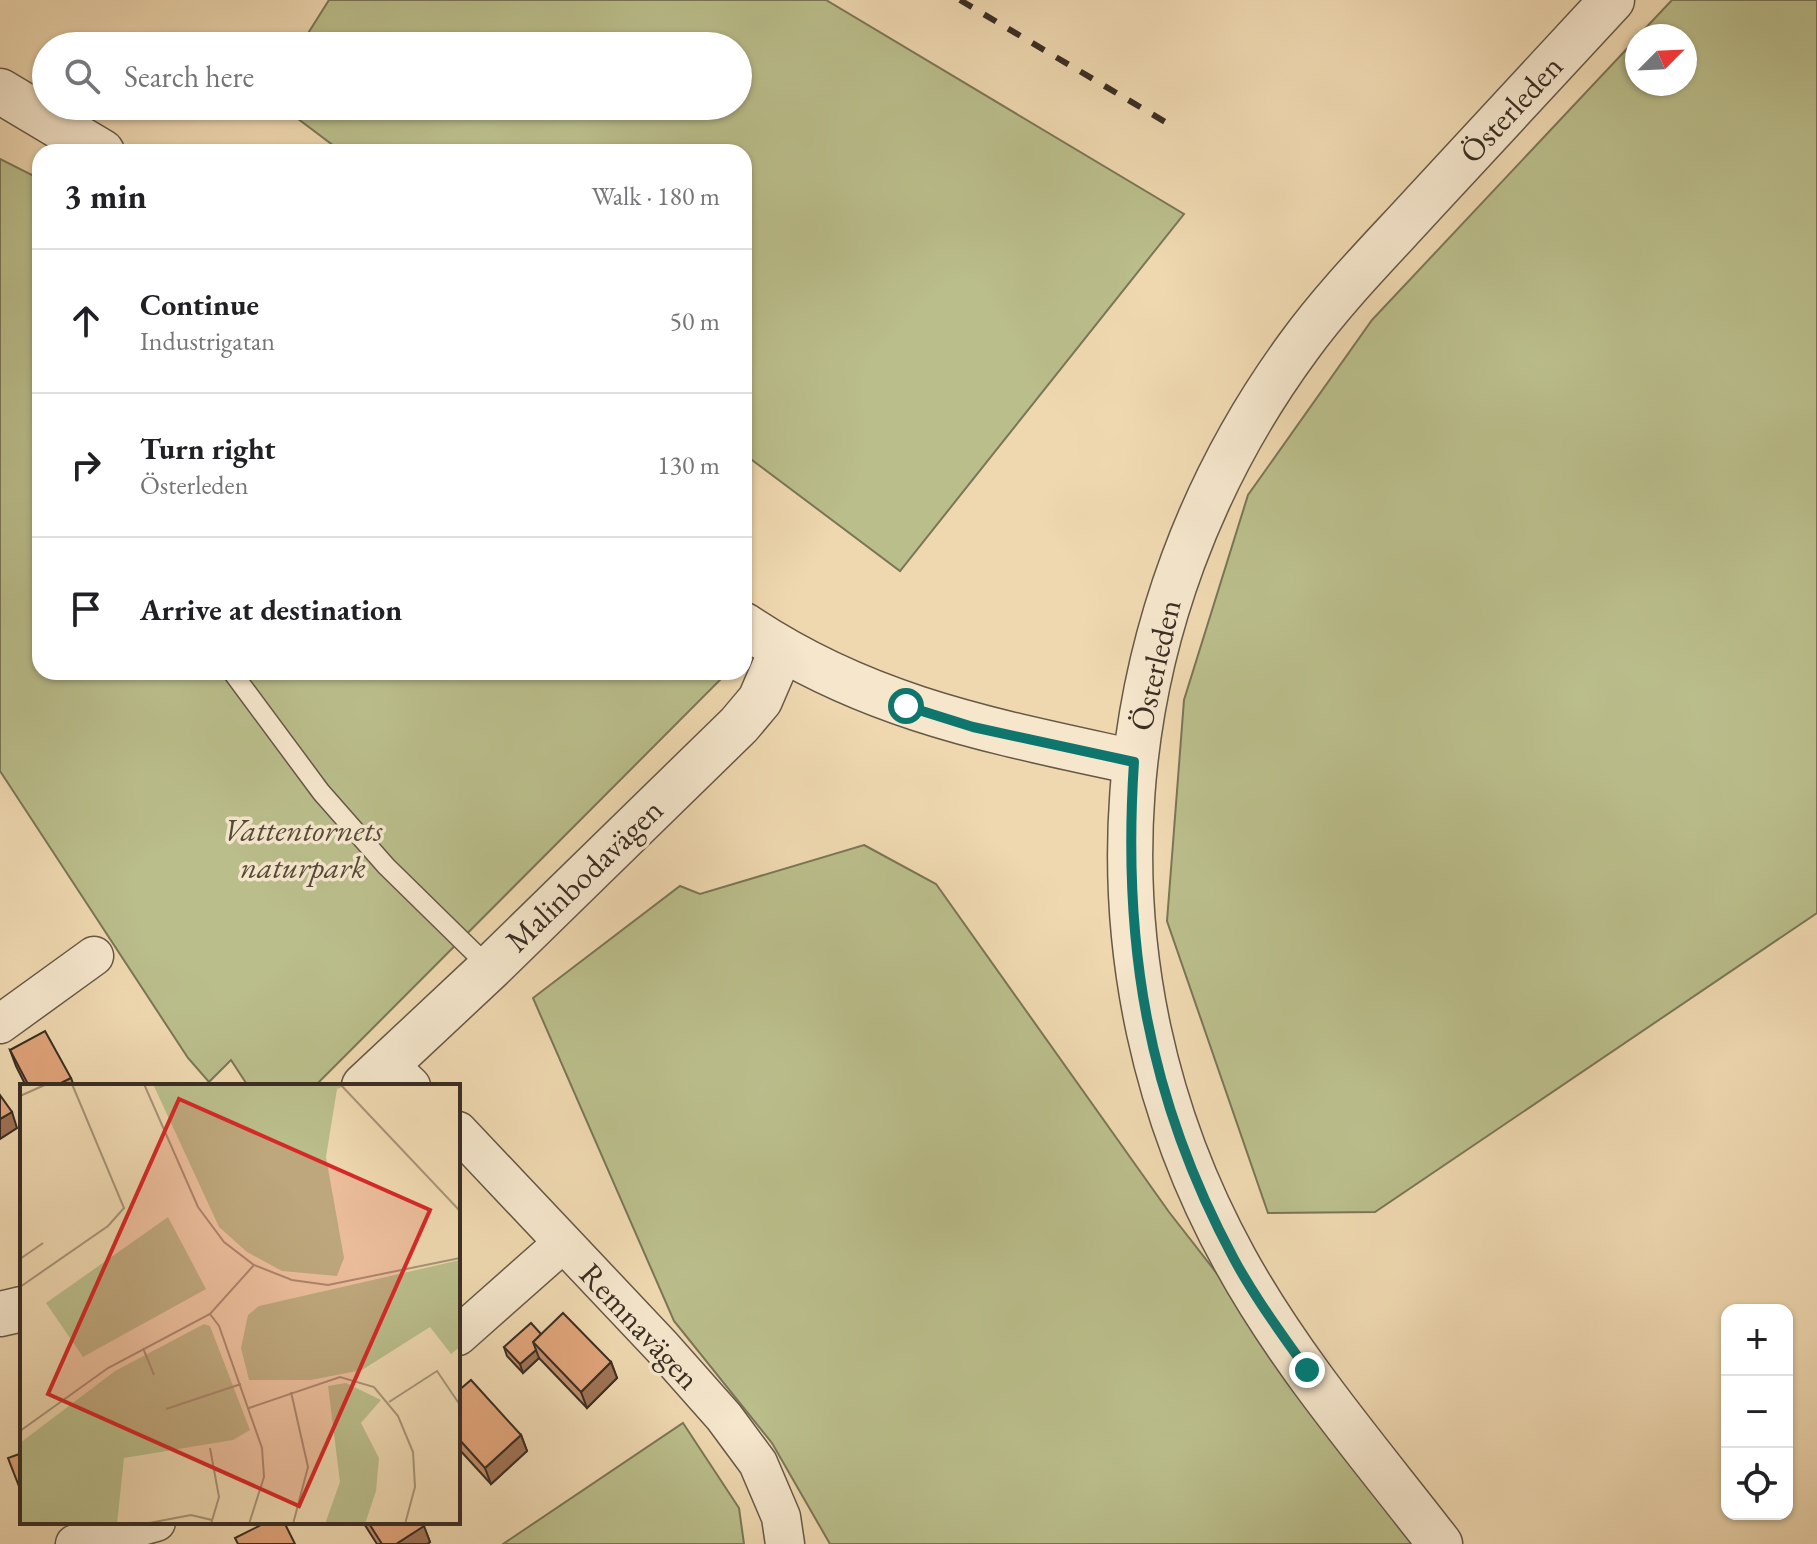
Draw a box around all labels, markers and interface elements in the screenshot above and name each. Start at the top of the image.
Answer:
north arrow [1625,24,1697,96]
search box [32,32,752,120]
street label: Österleden [1450,46,1572,172]
icon: search [60,54,104,98]
text: Search here [124,57,254,96]
text: 3 min [64,174,147,218]
text: Walk · 180 m [592,179,720,213]
text: Continue [140,285,259,324]
icon: ahead [64,299,108,343]
text: 50 m [670,304,720,338]
text: Industrigatan [140,324,275,358]
text: Turn right [140,429,276,468]
icon: right [64,443,108,487]
text: 130 m [657,448,720,482]
text: Österleden [140,468,248,502]
icon: arrive [64,587,108,631]
text: Arrive at destination [140,590,402,629]
street label: Österleden [1120,595,1190,735]
route start [888,688,924,724]
street label: Malinbodavägen [496,789,672,961]
park label: Vattentornets naturpark [223,809,383,888]
inset map [20,1084,460,1524]
street label: Remnavägen [570,1254,710,1398]
map controls [1721,1304,1793,1520]
button: + [1721,1304,1793,1376]
route end [1289,1352,1325,1388]
button: − [1721,1376,1793,1448]
button: locate [1721,1448,1793,1520]

